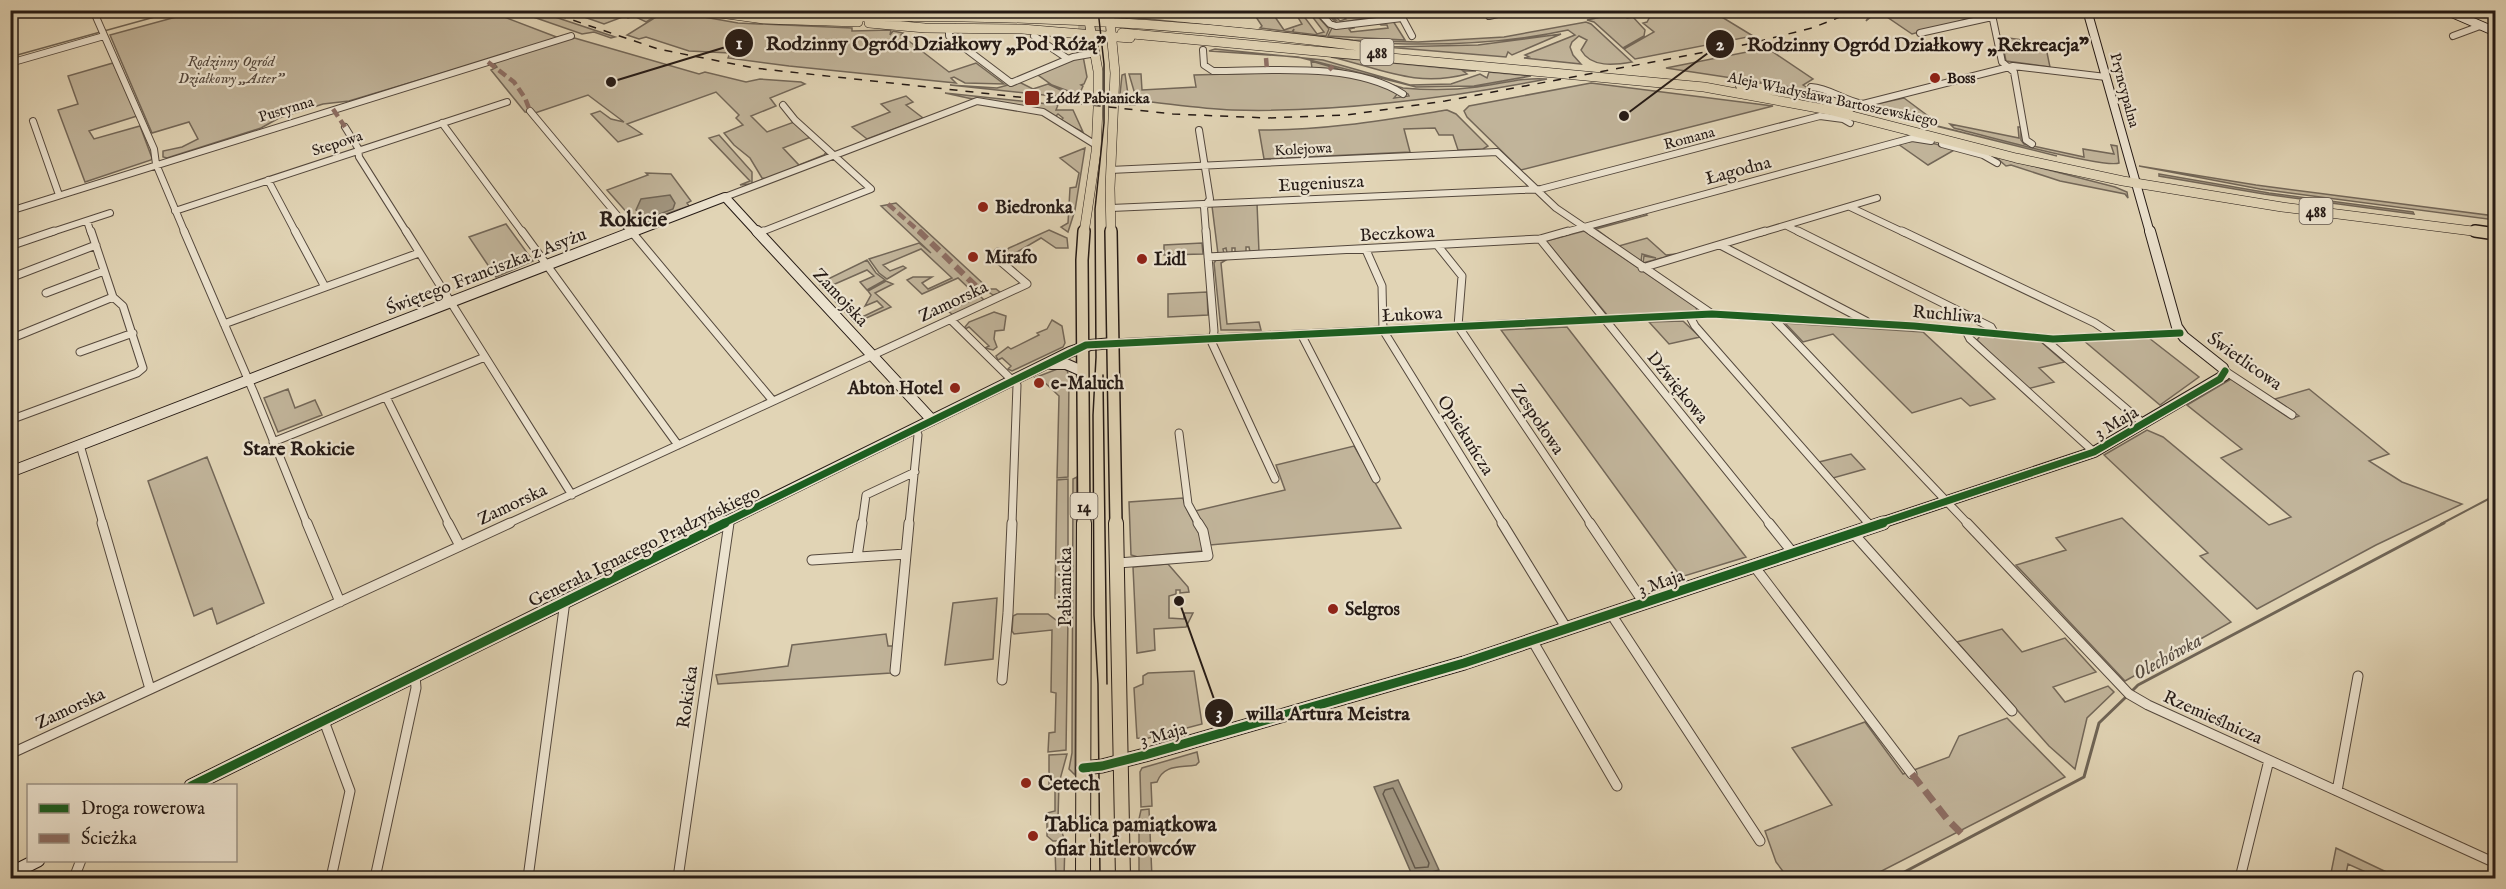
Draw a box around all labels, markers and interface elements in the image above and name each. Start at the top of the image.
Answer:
callout: Rodzinny Ogród Działkowy „Pod Różą” [724,24,1118,62]
callout: Rodzinny Ogród Działkowy „Rekreacja” [1705,25,2101,63]
text: Rodzinny Ogród Działkowy „Pod Różą” [766,32,1106,57]
text: 1 [736,33,743,56]
text: Rodzinny Ogród Działkowy „Rekreacja” [1747,33,2089,58]
text: 2 [1716,34,1725,57]
road number: 488 [1360,39,1394,65]
street label: Pryncypalna [2105,51,2144,130]
park label: Rodzinny Ogród Działkowy „Aster” [178,52,285,88]
street label: Aleja Władysława Bartoszewskiego [1725,68,1940,131]
place label: Boss [1947,69,1976,88]
marker: Boss [1928,71,1942,85]
marker: Łódź Pabianicka [1023,89,1041,107]
place label: Łódź Pabianicka [1046,89,1150,108]
street label: Pustynna [256,92,317,127]
street label: Romana [1662,122,1717,154]
street label: Stepowa [309,126,365,161]
street label: Kolejowa [1274,138,1333,160]
street label: Łagodna [1703,152,1774,191]
street label: Eugeniusza [1278,171,1365,198]
place label: Biedronka [995,197,1074,220]
road number: 488 [2300,198,2332,224]
marker: Biedronka [976,200,990,214]
district label: Rokicie [599,207,667,234]
street label: Beczkowa [1359,221,1435,248]
street label: Świętego Franciszka z Asyżu [382,222,590,321]
place label: Mirafo [985,247,1038,270]
place label: Lidl [1154,249,1187,272]
marker: Mirafo [966,250,980,264]
marker: Lidl [1135,252,1149,266]
street label: Zamojska [807,264,873,332]
street label: Zamorska [915,276,992,328]
street label: Ruchliwa [1911,301,1983,330]
street label: Łukowa [1381,302,1443,329]
street label: Świetlicowa [2202,326,2287,397]
street label: Dźwiękowa [1641,347,1713,429]
place label: e-Maluch [1051,373,1124,396]
marker: e-Maluch [1032,376,1046,390]
place label: Abton Hotel [847,378,944,401]
street label: Zespołowa [1505,380,1569,460]
marker: Abton Hotel [948,381,962,395]
street label: Opiekuńcza [1431,392,1498,480]
street label: 3 Maja [2090,401,2143,445]
district label: Stare Rokicie [243,437,356,462]
street label: Zamorska [474,479,551,531]
street label: Generała Ignacego Prądzyńskiego [525,481,765,614]
road number: 14 [1070,493,1098,519]
street label: Pabianicka [1055,547,1078,627]
street label: 3 Maja [1635,565,1688,602]
place label: Selgros [1345,599,1400,622]
marker: Selgros [1326,602,1340,616]
water label: Olechówka [2129,628,2207,686]
street label: Rokicka [673,664,704,730]
street label: Zamorska [32,683,109,735]
street label: Rzemieślnicza [2159,686,2266,751]
callout: willa Artura Meistra [1204,694,1422,732]
text: willa Artura Meistra [1245,702,1410,727]
text: 3 [1216,703,1222,726]
street label: 3 Maja [1138,718,1189,753]
place label: Cetech [1038,771,1101,798]
marker: Cetech [1019,776,1033,790]
legend [27,784,237,862]
text: Droga rowerowa [81,798,205,821]
place label: Tablica pamiątkowa ofiar hitlerowców [1044,812,1217,863]
text: Ścieżka [81,826,137,851]
marker: Tablica pamiątkowa ofiar hitlerowców [1026,829,1040,843]

